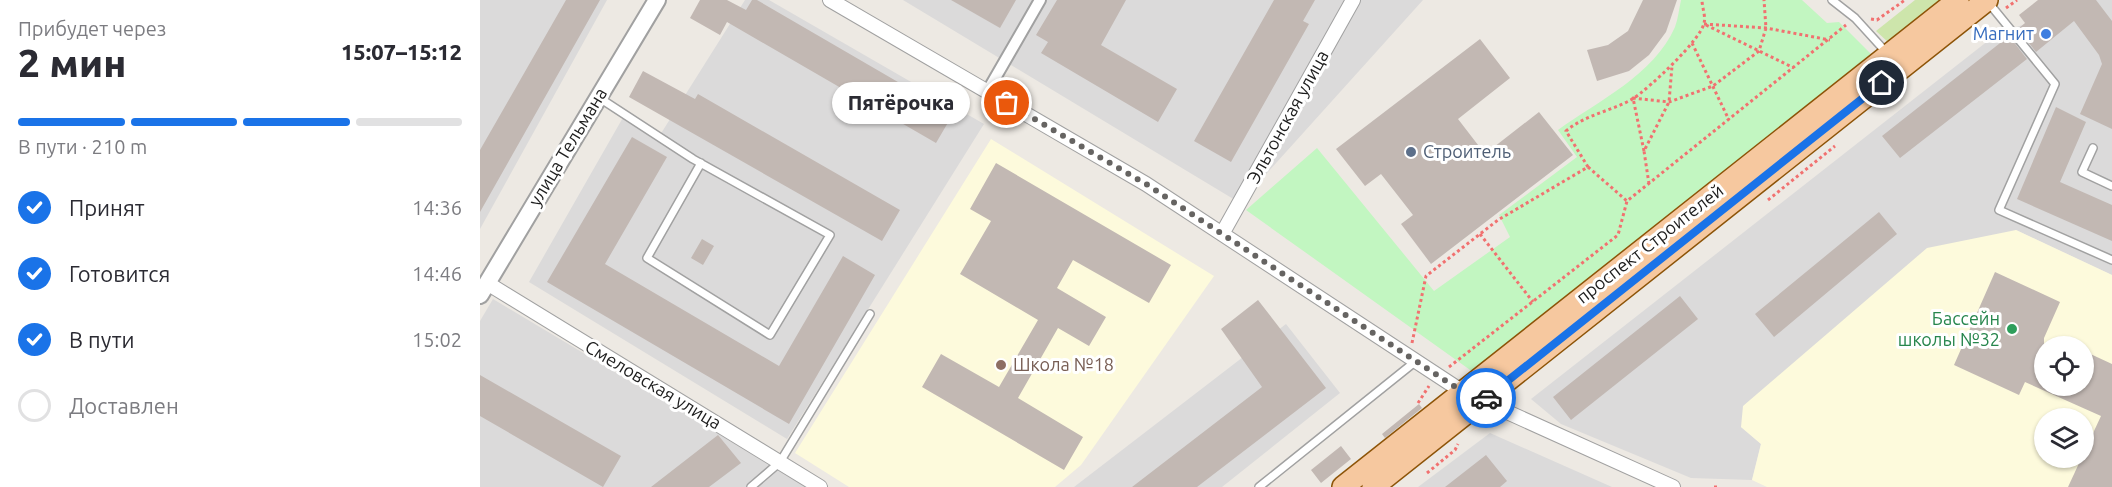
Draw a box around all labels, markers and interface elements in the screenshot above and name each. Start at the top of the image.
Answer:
text: Прибудет через [18,17,166,40]
place label: Магнит [1973,23,2034,43]
marker: Магнит [2039,27,2053,41]
text: 15:07–15:12 [341,39,462,64]
text: 2 мин [18,41,126,84]
street label: Эльтонская улица [1242,47,1332,187]
pin [1856,57,1907,108]
icon: home [1865,66,1898,99]
pin [981,77,1032,128]
callout: Пятёрочка [833,82,971,124]
street label: улица Тельмана [524,84,610,209]
icon: bag [990,86,1023,119]
text: Пятёрочка [848,91,954,114]
text: В пути · 210 m [18,135,147,158]
place label: Строитель [1423,141,1511,161]
marker: Строитель [1404,145,1418,159]
street label: проспект Строителей [1572,180,1727,307]
icon: check [18,191,51,224]
text: Принят [69,195,145,220]
text: 14:36 [412,196,462,219]
icon: check [18,257,51,290]
text: Готовится [69,261,170,286]
text: 14:46 [412,262,462,285]
place label: Бассейн школы №32 [1898,308,2000,349]
marker: Бассейн школы №32 [2005,322,2019,336]
icon: check [18,323,51,356]
text: В пути [69,327,135,352]
text: 15:02 [412,328,462,351]
street label: Смеловская улица [582,336,725,433]
map controls [2034,336,2094,468]
button: locate [2034,336,2094,396]
place label: Школа №18 [1013,354,1114,374]
marker: Школа №18 [994,358,1008,372]
courier [1456,368,1516,428]
icon: car [1470,382,1503,415]
text: Доставлен [69,393,179,418]
button: layers [2034,408,2094,468]

